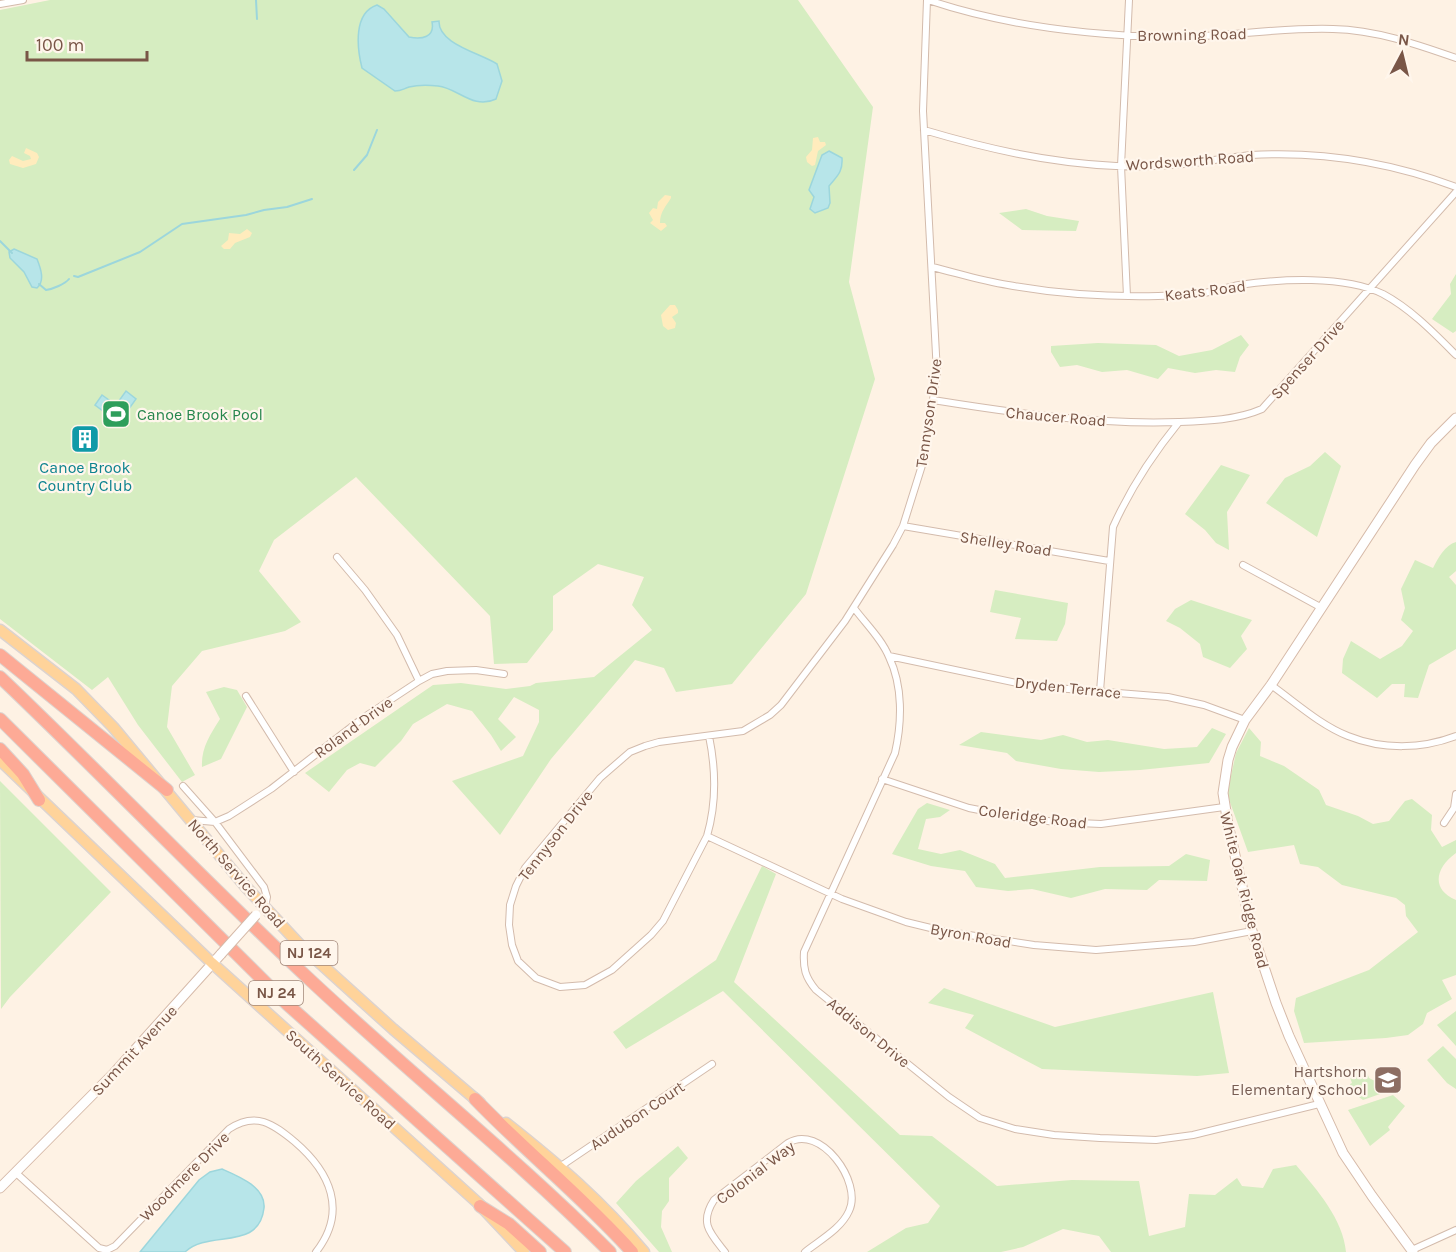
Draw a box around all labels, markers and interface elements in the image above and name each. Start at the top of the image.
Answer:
scale bar [27,24,147,62]
street label: Browning Road [1137,24,1247,45]
north arrow [1372,24,1432,84]
text: N [1397,29,1411,50]
text: 100 m [36,34,84,56]
street label: Wordsworth Road [1125,147,1255,174]
street label: Keats Road [1163,276,1247,305]
street label: Spenser Drive [1267,316,1348,403]
street label: Tennyson Drive [911,357,946,469]
sports icon: Canoe Brook Pool [100,398,132,430]
street label: Chaucer Road [1005,403,1107,430]
place label: Canoe Brook Pool [137,405,263,424]
building icon: Canoe Brook Country Club [69,423,101,455]
place label: Canoe Brook Country Club [38,458,132,495]
street label: Shelley Road [959,527,1053,560]
street label: Dryden Terrace [1014,672,1122,703]
street label: Roland Drive [310,693,396,762]
street label: Tennyson Drive [514,786,597,884]
street label: Coleridge Road [978,800,1088,833]
street label: White Oak Ridge Road [1216,810,1273,970]
street label: North Service Road [184,815,289,932]
street label: Byron Road [929,919,1013,952]
road number: NJ 124 [280,941,338,965]
road number: NJ 24 [249,981,303,1005]
street label: Addison Drive [823,993,914,1072]
street label: Summit Avenue [88,1001,181,1099]
street label: South Service Road [282,1025,399,1134]
place label: Hartshorn Elementary School [1231,1062,1367,1099]
school or university icon: Hartshorn Elementary School [1372,1064,1404,1096]
street label: Audubon Court [586,1077,688,1154]
street label: Woodmere Drive [136,1128,233,1225]
street label: Colonial Way [712,1136,799,1208]

